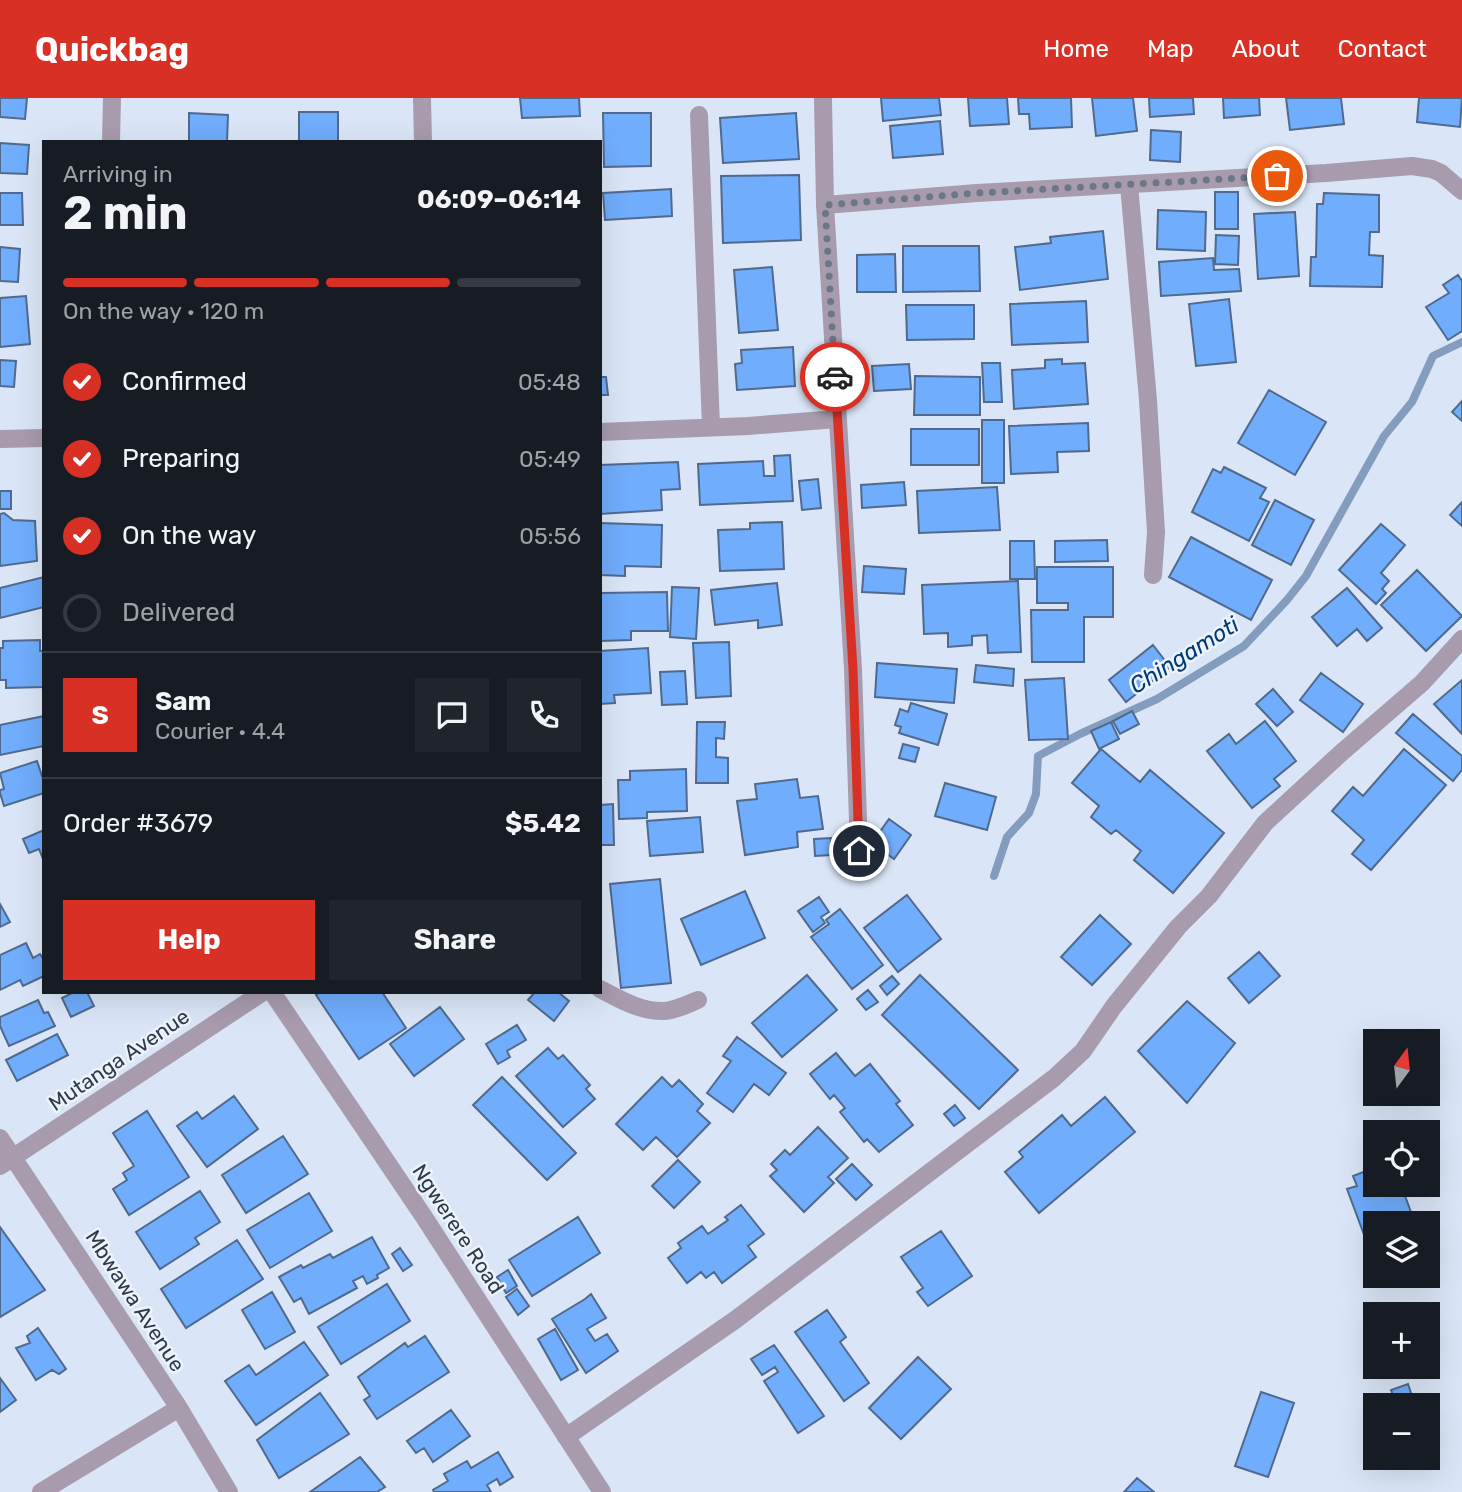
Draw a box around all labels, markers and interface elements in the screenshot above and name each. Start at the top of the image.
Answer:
text: Quickbag [35,30,189,69]
text: Home [1043,35,1109,63]
text: Map [1147,35,1194,63]
text: About [1232,35,1300,63]
text: Contact [1338,35,1427,63]
pin [1247,146,1307,206]
icon: bag [1258,157,1296,195]
text: Arriving in [63,160,173,188]
text: 06:09–06:14 [417,184,581,215]
text: 2 min [63,186,188,241]
text: On the way · 120 m [63,297,264,325]
courier [800,342,870,412]
icon: car [816,358,854,396]
icon: check [63,363,101,401]
text: Confirmed [122,366,247,397]
text: 05:48 [518,368,581,396]
icon: check [63,440,101,478]
text: Preparing [122,443,240,474]
text: 05:49 [519,445,581,473]
icon: check [63,517,101,555]
text: On the way [122,520,256,551]
text: 05:56 [519,522,581,550]
text: Delivered [122,597,235,628]
water label: Chingamoti [1124,610,1245,700]
button: chat [415,678,489,752]
button: phone [507,678,581,752]
text: Sam [155,686,211,717]
text: S [91,700,109,731]
text: Courier · 4.4 [155,717,285,745]
text: Order #3679 [63,808,213,839]
text: $5.42 [505,808,581,839]
pin [829,821,889,881]
icon: home [840,832,878,870]
button: Help [63,900,315,980]
button: Share [329,900,581,980]
street label: Mutanga Avenue [44,1003,194,1116]
north arrow [1363,1029,1440,1106]
map controls [1363,1029,1440,1470]
button: locate [1363,1120,1440,1197]
street label: Ngwerere Road [407,1159,510,1298]
button: layers [1363,1211,1440,1288]
street label: Mbwawa Avenue [80,1225,190,1376]
button: + [1363,1302,1440,1379]
button: − [1363,1393,1440,1470]

